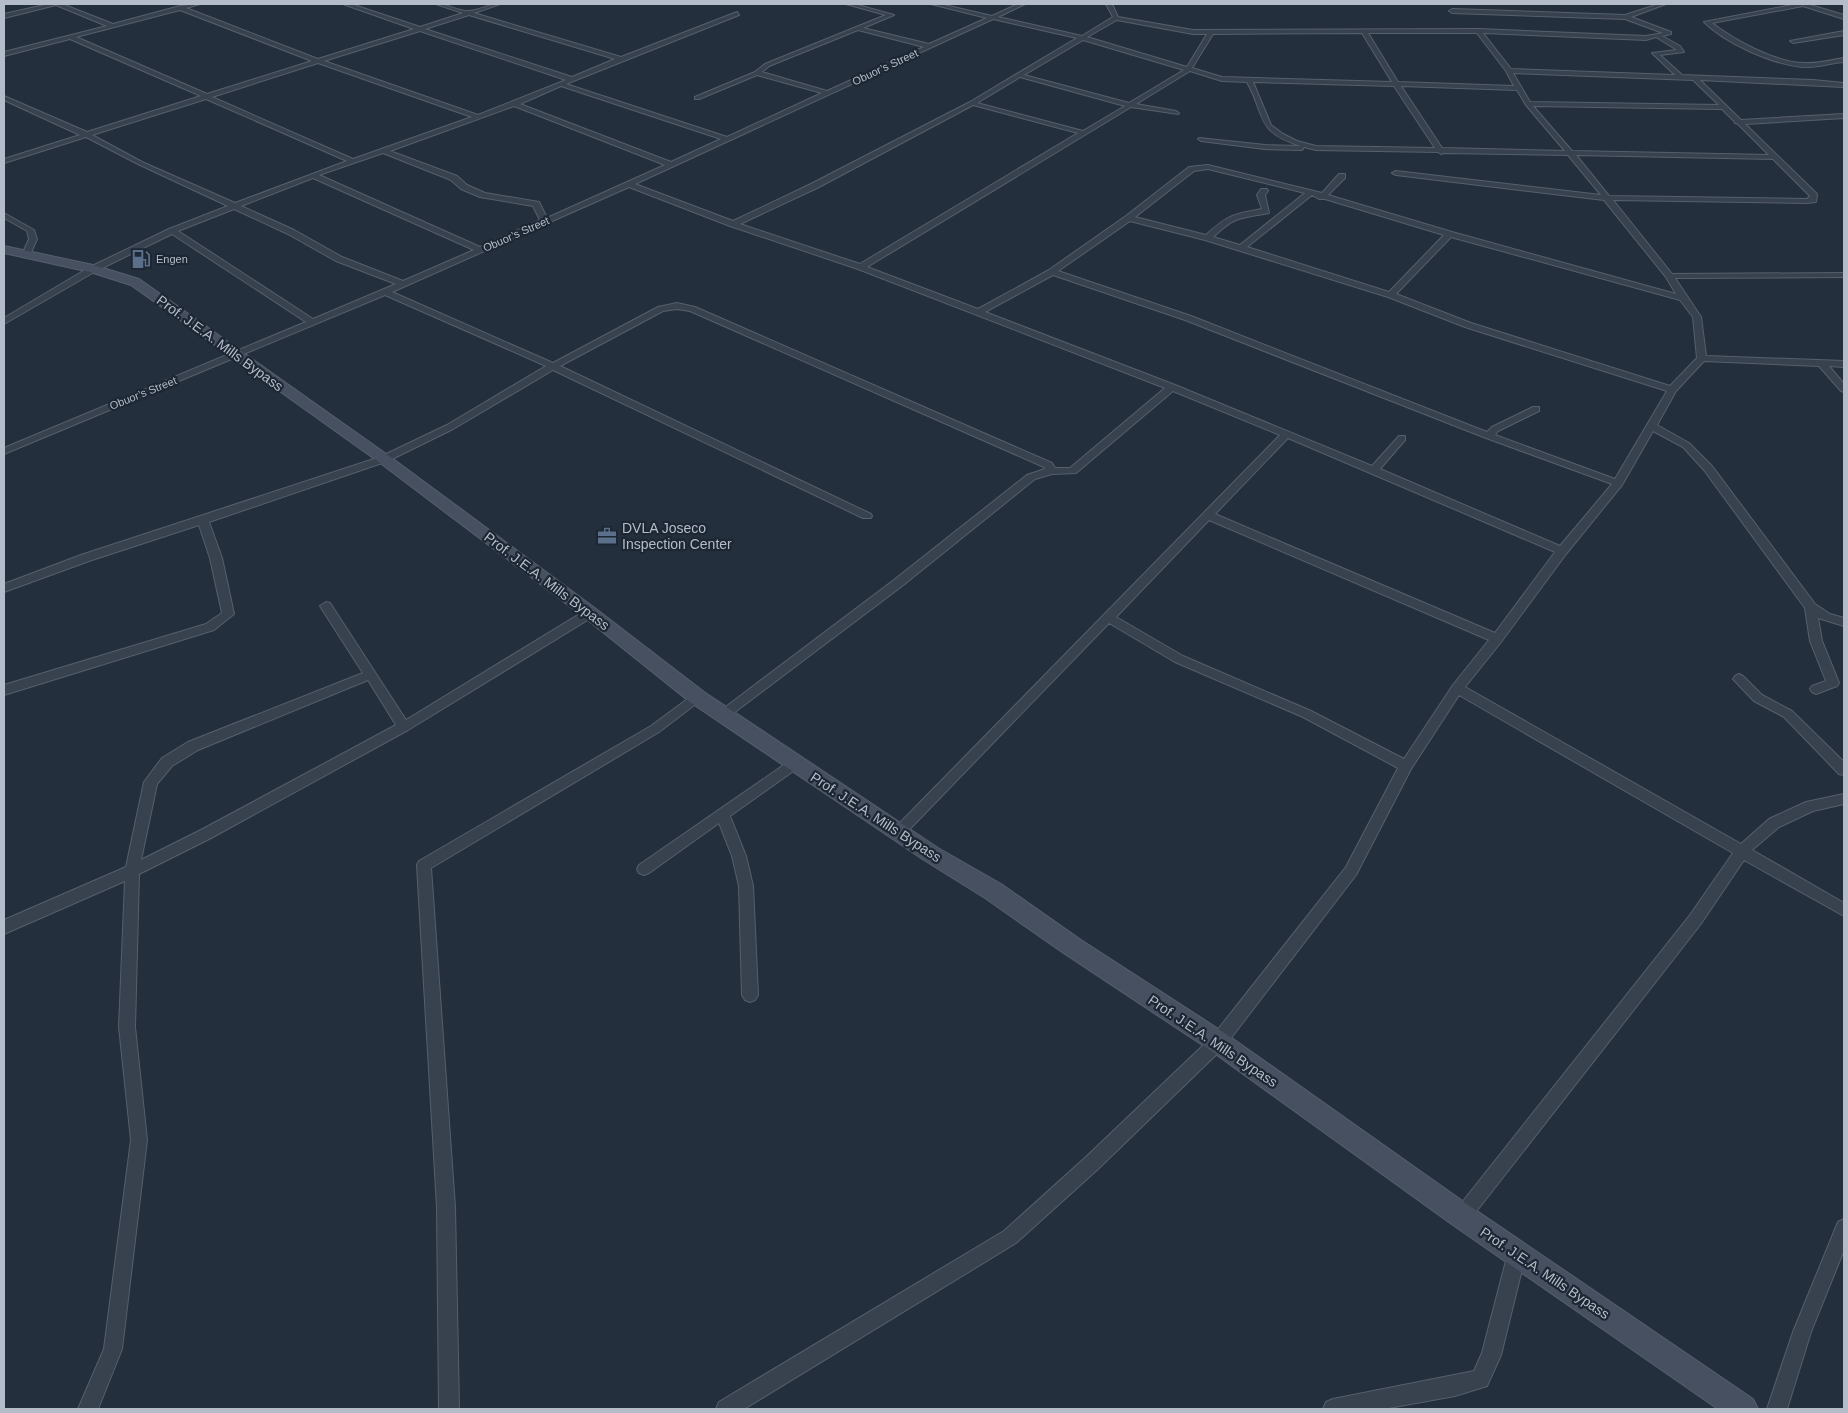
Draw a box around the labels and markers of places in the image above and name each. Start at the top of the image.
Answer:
fuel station icon: Engen [130,248,152,270]
place label: Engen [156,253,188,265]
place label: DVLA Joseco Inspection Center [622,520,732,552]
office icon: DVLA Joseco Inspection Center [596,525,618,547]

